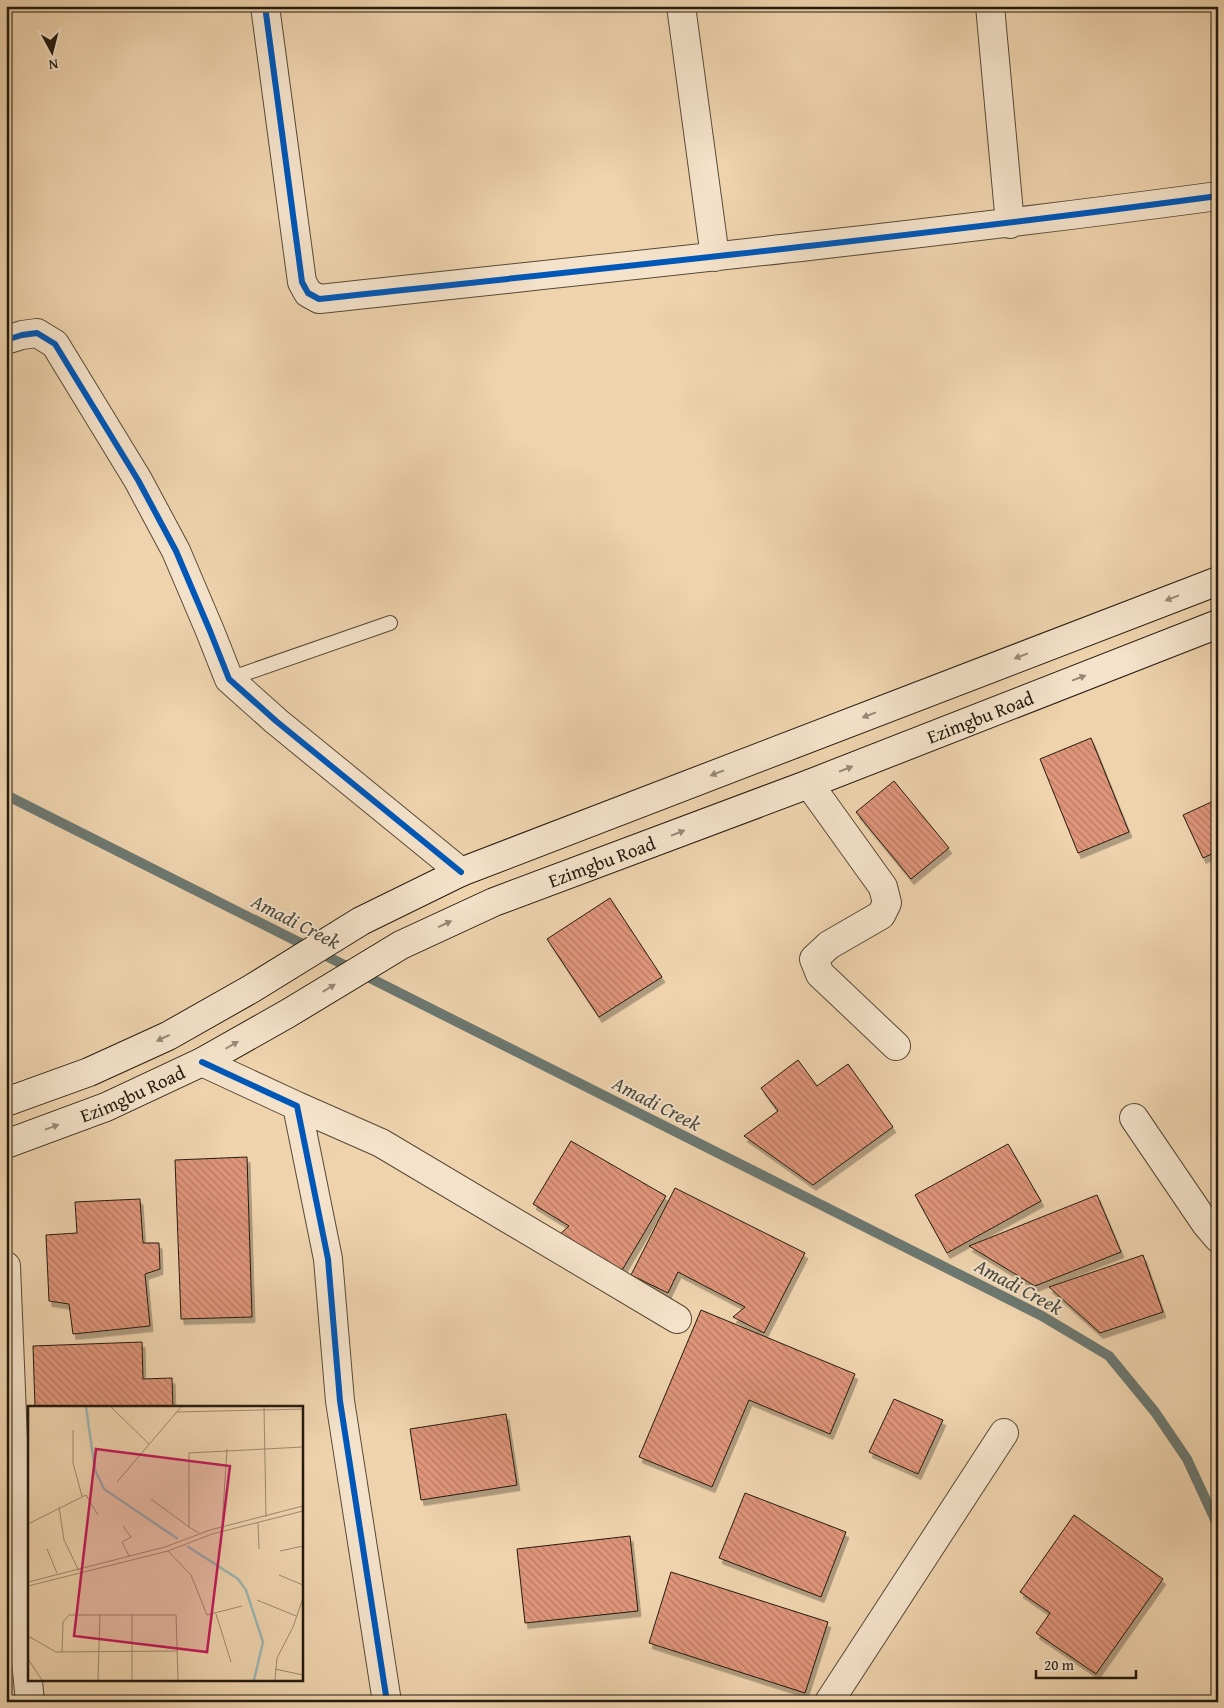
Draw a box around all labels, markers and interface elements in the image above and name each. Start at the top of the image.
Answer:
north arrow [28,28,78,78]
text: N [47,54,59,75]
one-way arrow [1164,594,1179,602]
one-way arrow [1013,653,1028,661]
one-way arrow [1072,674,1087,682]
street label: Ezimgbu Road [923,683,1038,751]
one-way arrow [861,711,876,719]
one-way arrow [839,765,854,773]
one-way arrow [709,769,724,777]
street label: Ezimgbu Road [544,829,660,894]
one-way arrow [670,829,685,836]
water label: Amadi Creek [246,886,346,956]
one-way arrow [438,920,452,928]
one-way arrow [322,984,335,993]
one-way arrow [156,1035,170,1043]
one-way arrow [225,1041,238,1050]
street label: Ezimgbu Road [76,1058,190,1129]
water label: Amadi Creek [607,1068,707,1138]
one-way arrow [45,1123,60,1131]
water label: Amadi Creek [969,1250,1069,1322]
inset map [28,1406,302,1680]
scale bar [1036,1648,1136,1680]
text: 20 m [1044,1654,1075,1675]

